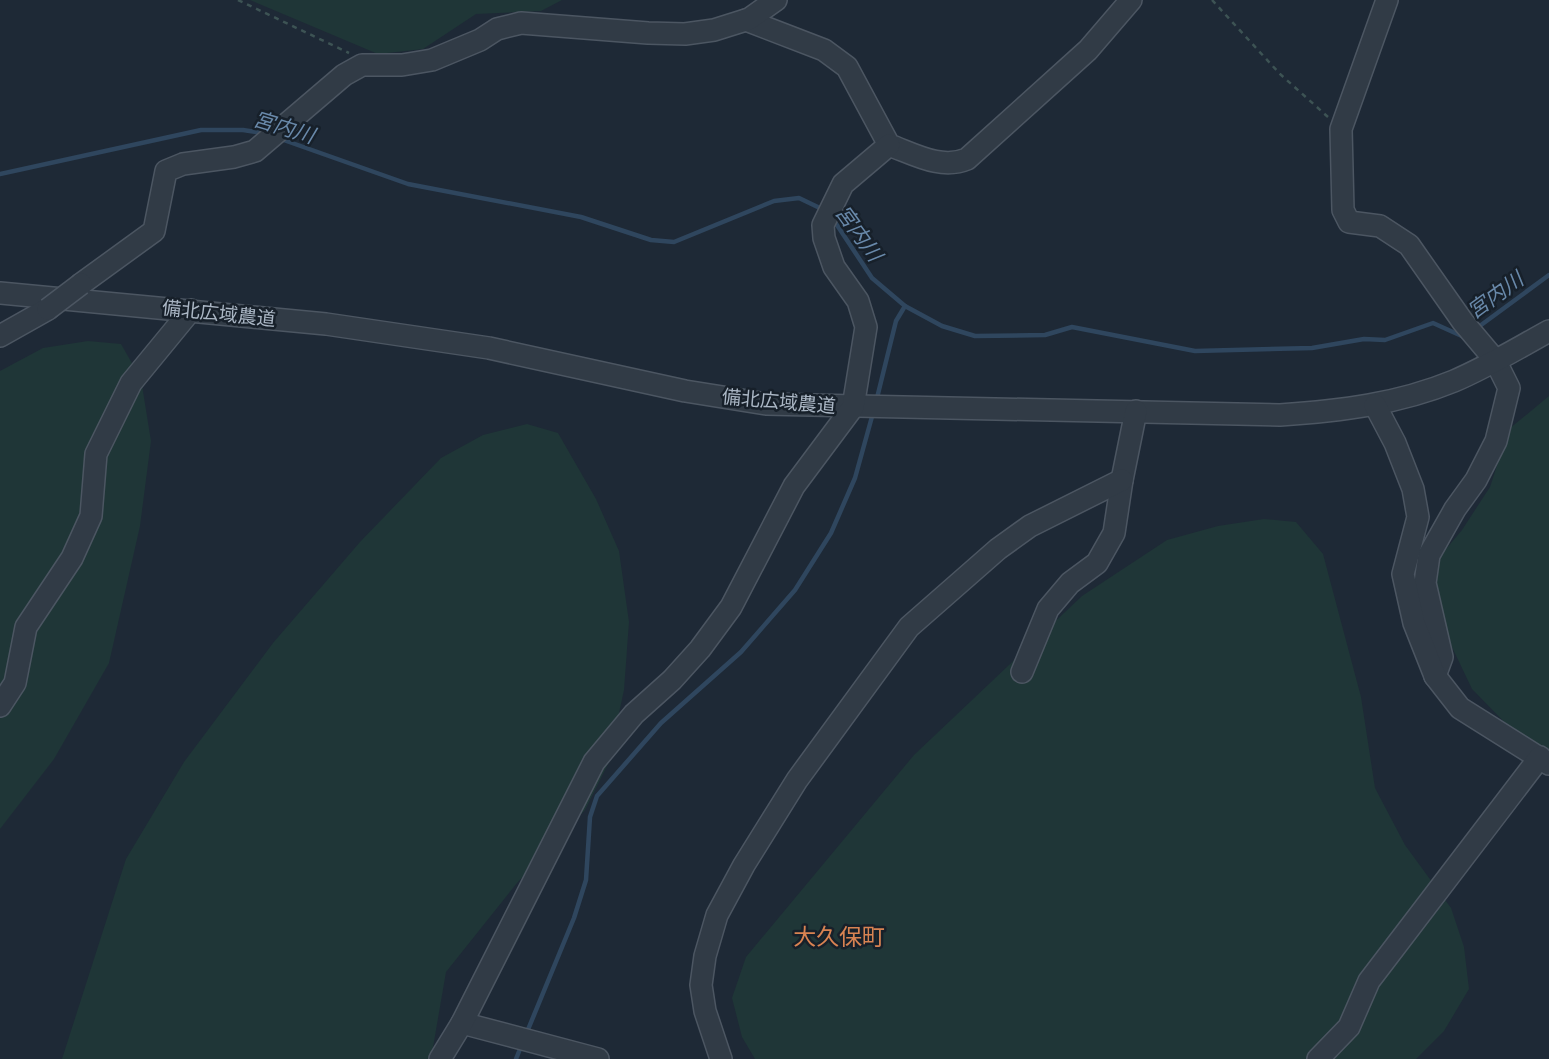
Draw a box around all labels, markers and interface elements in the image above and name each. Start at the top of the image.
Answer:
water label: 宮内川 [250,106,320,149]
water label: 宮内川 [830,200,889,267]
water label: 宮内川 [1462,265,1529,324]
street label: 備北広域農道 [161,296,277,330]
street label: 備北広域農道 [721,385,837,417]
district label: 大久保町 [793,923,885,950]

